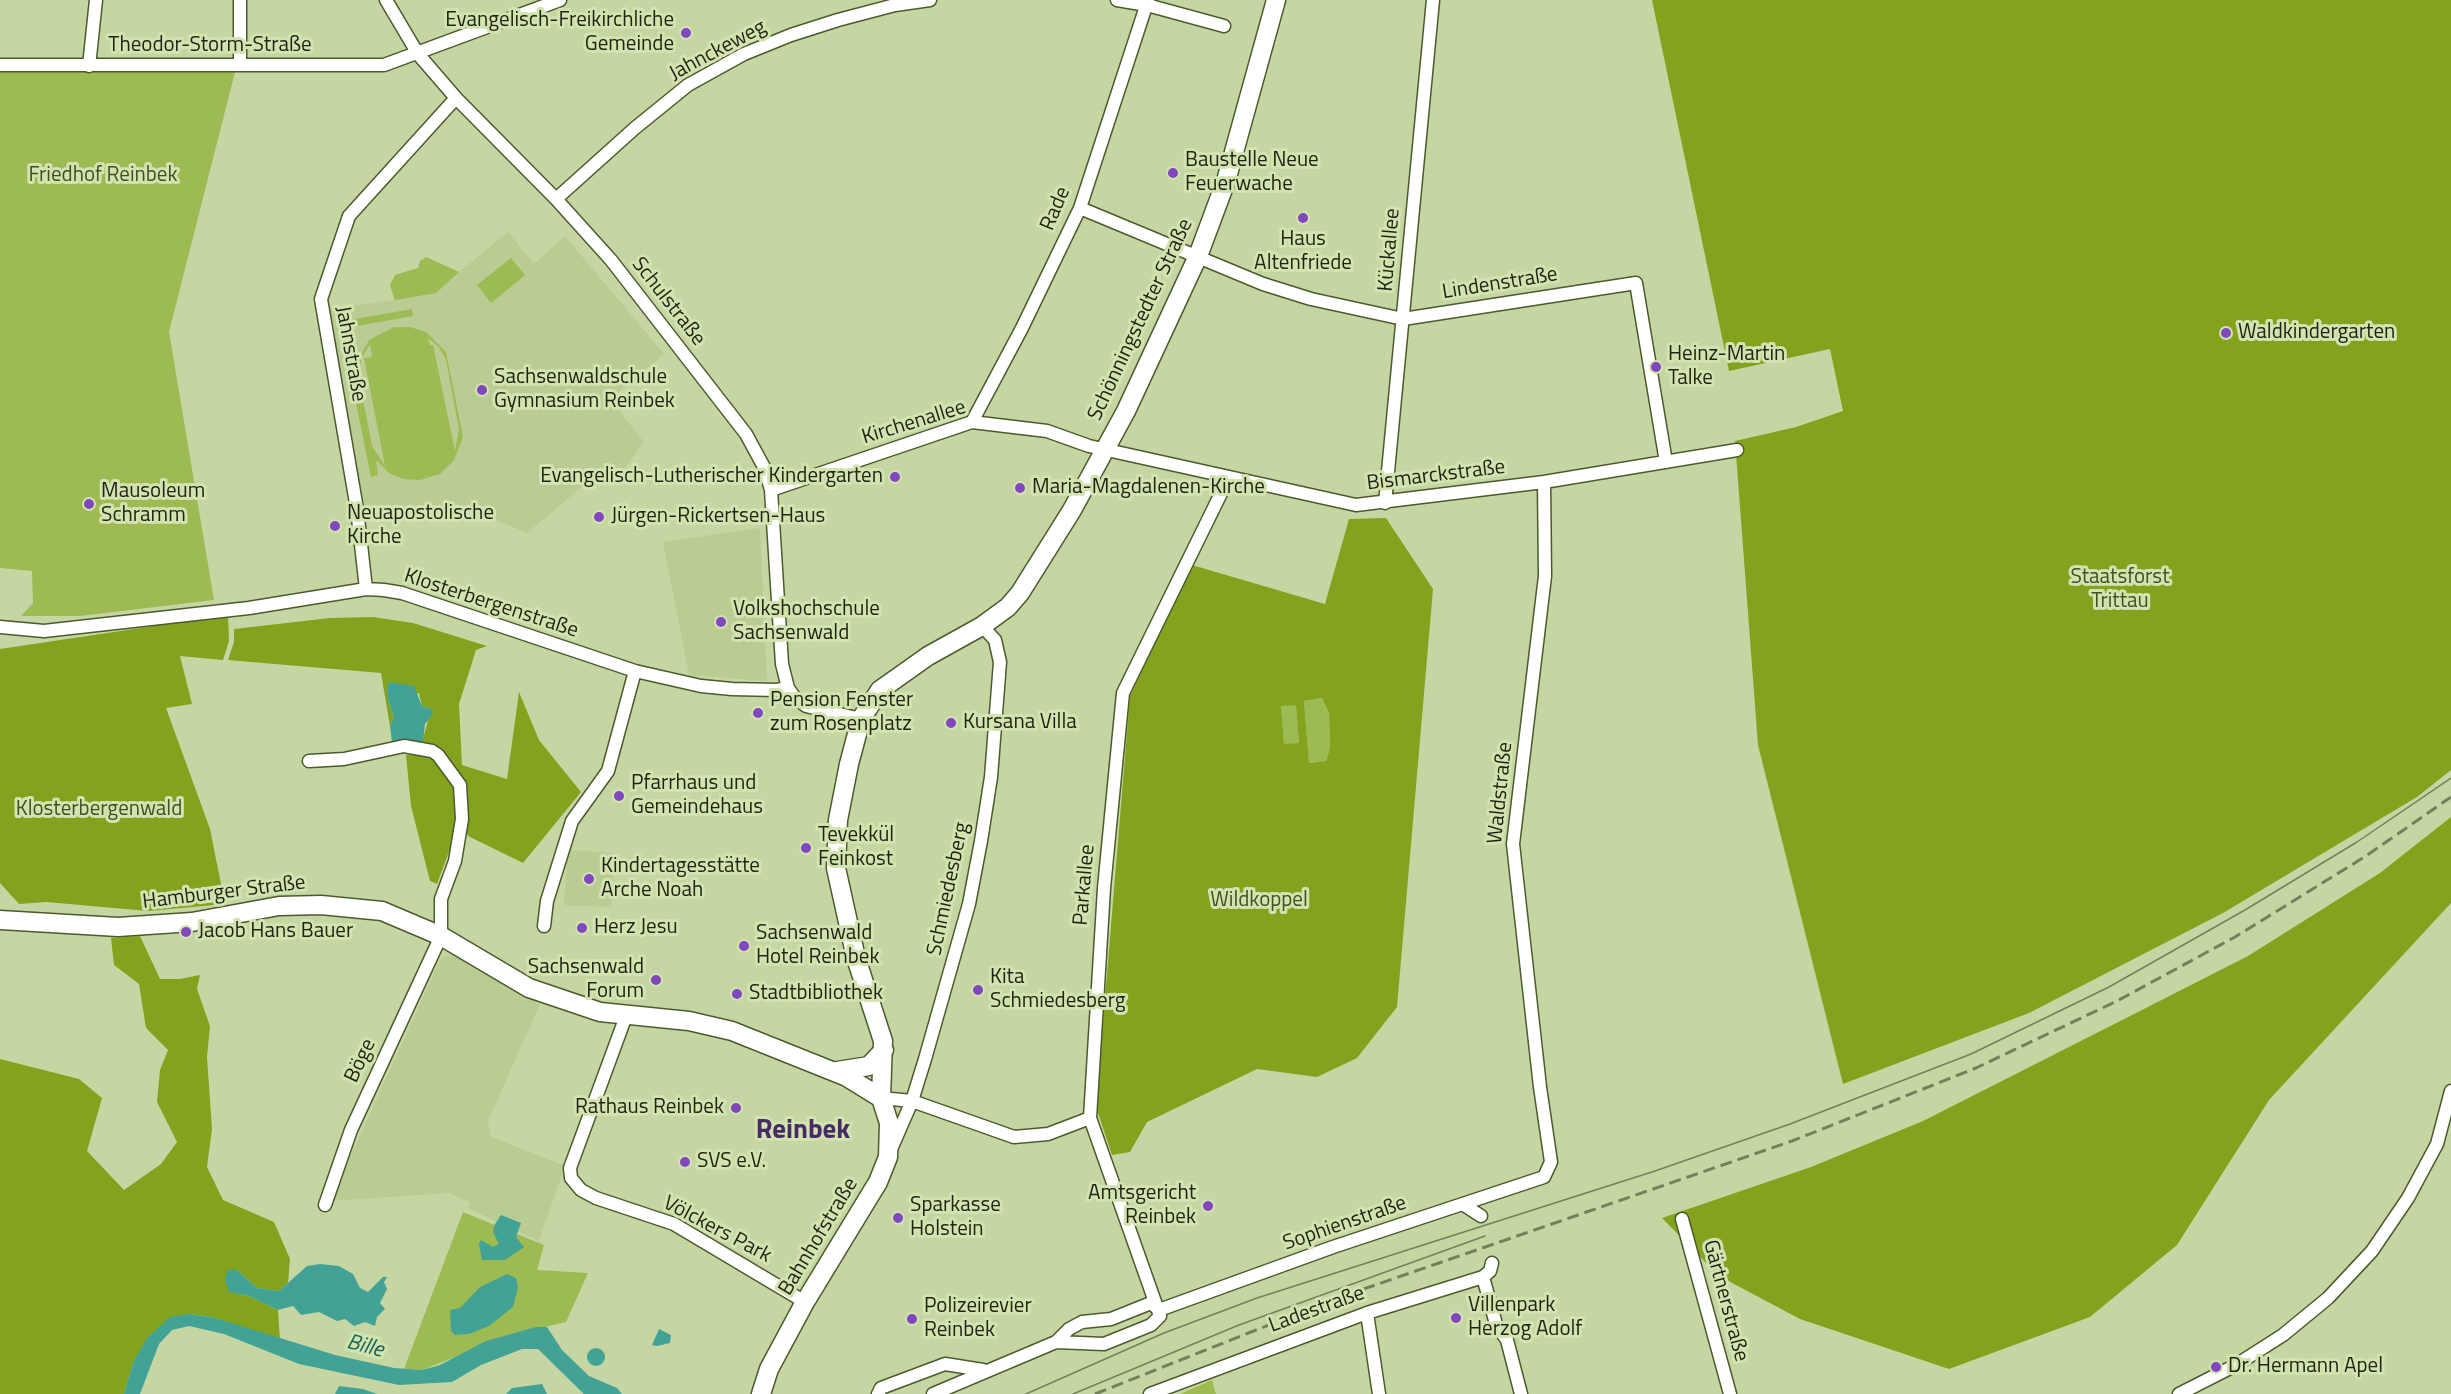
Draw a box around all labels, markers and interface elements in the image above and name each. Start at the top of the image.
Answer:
place label: Evangelisch-Freikirchliche Gemeinde [445,8,674,58]
street label: Jahnckeweg [665,15,771,87]
marker: Evangelisch-Freikirchliche Gemeinde [679,26,693,40]
street label: Theodor-Storm-Straße [108,33,312,59]
place label: Baustelle Neue Feuerwache [1185,148,1319,198]
park label: Friedhof Reinbek [28,163,178,189]
marker: Baustelle Neue Feuerwache [1166,166,1180,180]
street label: Rade [1036,183,1076,235]
street label: Kückallee [1374,207,1406,293]
marker: Haus Altenfriede [1296,211,1310,225]
street label: Schönningstedter Straße [1083,215,1199,425]
place label: Haus Altenfriede [1254,227,1352,277]
street label: Schulstraße [626,253,710,351]
street label: Lindenstraße [1440,262,1560,306]
street label: Jahnstraße [329,304,371,404]
place label: Waldkindergarten [2238,320,2395,346]
marker: Waldkindergarten [2219,326,2233,340]
place label: Heinz-Martin Talke [1668,342,1785,392]
marker: Heinz-Martin Talke [1649,360,1663,374]
place label: Sachsenwaldschule Gymnasium Reinbek [494,365,675,415]
marker: Sachsenwaldschule Gymnasium Reinbek [475,383,489,397]
street label: Kirchenallee [859,395,969,451]
street label: Bismarckstraße [1365,455,1507,497]
place label: Evangelisch-Lutherischer Kindergarten [540,464,883,490]
marker: Evangelisch-Lutherischer Kindergarten [888,470,902,484]
place label: Maria-Magdalenen-Kirche [1032,475,1265,501]
place label: Mausoleum Schramm [101,479,205,529]
marker: Maria-Magdalenen-Kirche [1013,481,1027,495]
marker: Mausoleum Schramm [82,497,96,511]
place label: Neuapostolische Kirche [347,501,494,551]
place label: Jürgen-Rickertsen-Haus [611,504,825,530]
marker: Jürgen-Rickertsen-Haus [592,510,606,524]
marker: Neuapostolische Kirche [328,519,342,533]
street label: Klosterbergenstraße [401,564,581,644]
park label: Staatsforst Trittau [2071,565,2169,615]
place label: Volkshochschule Sachsenwald [733,597,880,647]
marker: Volkshochschule Sachsenwald [714,615,728,629]
place label: Pension Fenster zum Rosenplatz [770,688,913,738]
marker: Pension Fenster zum Rosenplatz [751,706,765,720]
place label: Kursana Villa [963,710,1077,736]
marker: Kursana Villa [944,716,958,730]
street label: Waldstraße [1483,741,1519,845]
place label: Pfarrhaus und Gemeindehaus [631,771,763,821]
marker: Pfarrhaus und Gemeindehaus [612,789,626,803]
park label: Klosterbergenwald [16,797,182,823]
street label: Schmiedesberg [923,820,975,958]
place label: Tevekkül Feinkost [818,823,894,873]
marker: Tevekkül Feinkost [799,841,813,855]
street label: Parkallee [1069,843,1101,927]
place label: Kindertagesstätte Arche Noah [601,854,760,904]
street label: Hamburger Straße [141,871,307,915]
marker: Kindertagesstätte Arche Noah [582,872,596,886]
park label: Wildkoppel [1210,888,1308,914]
place label: Herz Jesu [594,915,678,941]
place label: Jacob Hans Bauer [198,919,353,945]
marker: Herz Jesu [575,921,589,935]
place label: Sachsenwald Hotel Reinbek [756,921,879,971]
marker: Jacob Hans Bauer [179,925,193,939]
marker: Sachsenwald Hotel Reinbek [737,939,751,953]
place label: Sachsenwald Forum [528,955,644,1005]
place label: Kita Schmiedesberg [990,965,1126,1015]
marker: Sachsenwald Forum [649,973,663,987]
place label: Stadtbibliothek [749,981,883,1007]
marker: Kita Schmiedesberg [971,983,985,997]
marker: Stadtbibliothek [730,987,744,1001]
street label: Böge [340,1035,382,1087]
place label: Rathaus Reinbek [575,1095,724,1121]
marker: Rathaus Reinbek [729,1101,743,1115]
district label: Reinbek [756,1115,850,1147]
place label: SVS e.V. [697,1149,766,1175]
marker: SVS e.V. [678,1155,692,1169]
street label: Bahnhofstraße [774,1174,864,1300]
place label: Amtsgericht Reinbek [1088,1181,1196,1231]
street label: Völckers Park [659,1191,775,1269]
street label: Sophienstraße [1280,1191,1410,1257]
place label: Sparkasse Holstein [910,1193,1001,1243]
marker: Amtsgericht Reinbek [1201,1199,1215,1213]
marker: Sparkasse Holstein [891,1211,905,1225]
street label: Gärtnerstraße [1697,1237,1753,1365]
street label: Ladestraße [1266,1281,1368,1339]
place label: Villenpark Herzog Adolf [1468,1293,1582,1343]
place label: Polizeirevier Reinbek [924,1294,1032,1344]
marker: Villenpark Herzog Adolf [1449,1311,1463,1325]
marker: Polizeirevier Reinbek [905,1312,919,1326]
water label: Bille [344,1329,386,1365]
place label: Dr. Hermann Apel [2228,1354,2383,1380]
marker: Dr. Hermann Apel [2209,1360,2223,1374]

